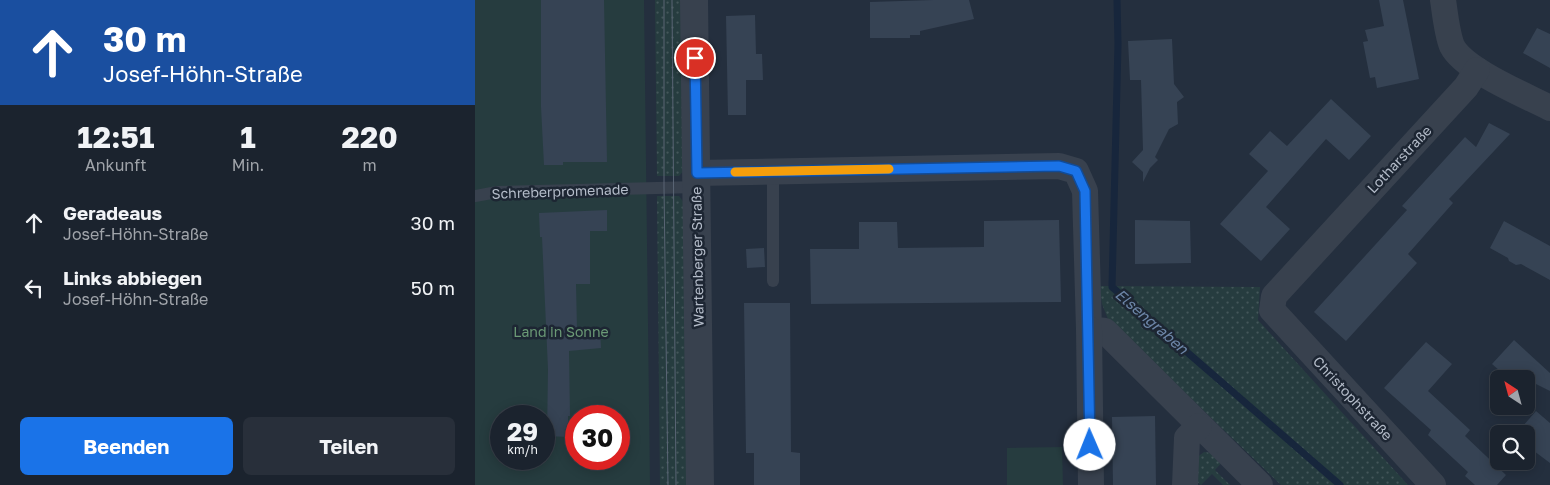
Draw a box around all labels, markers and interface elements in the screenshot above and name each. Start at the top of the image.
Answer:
text: 30 m [103,18,186,60]
icon: ahead [20,20,85,85]
pin [674,37,716,79]
icon: arrive [681,44,709,72]
text: Josef-Höhn-Straße [103,60,303,87]
text: 12:51 [77,119,154,155]
text: 1 [240,119,256,155]
text: 220 [342,119,398,155]
street label: Lotharstraße [1363,122,1435,196]
text: Ankunft [85,155,147,175]
text: Min. [232,155,264,175]
text: m [363,155,377,175]
street label: Schreberpromenade [491,180,629,202]
street label: Wartenberger Straße [687,187,707,327]
text: Geradeaus [63,201,162,224]
icon: ahead [20,209,48,237]
text: 30 m [411,211,455,234]
text: Josef-Höhn-Straße [63,224,208,244]
text: Links abbiegen [63,266,202,289]
icon: left [20,274,48,302]
text: 50 m [411,276,455,299]
water label: Elsengraben [1111,285,1193,359]
text: Josef-Höhn-Straße [63,289,208,309]
park label: Land in Sonne [513,323,609,340]
street label: Christophstraße [1310,353,1396,443]
north arrow [1490,370,1535,415]
map controls [1490,370,1535,470]
speed limit sign: 30 [565,405,630,470]
text: 29 [507,416,538,447]
button: Beenden [20,417,233,475]
button: Teilen [243,417,455,475]
position arrow [1063,418,1115,470]
button: search [1490,425,1535,470]
text: km/h [507,442,538,457]

